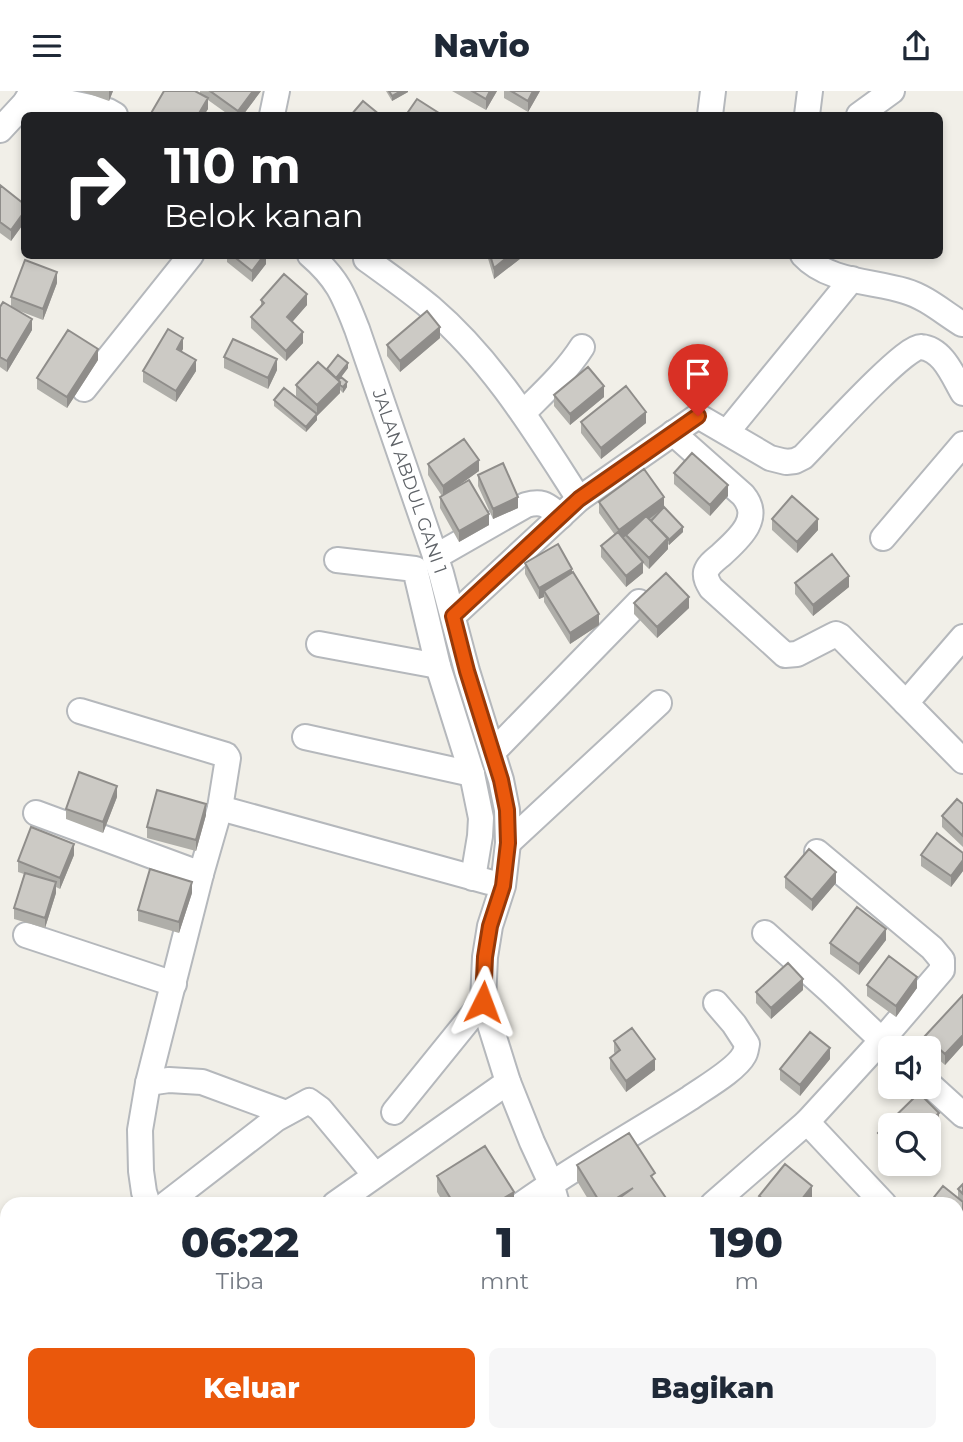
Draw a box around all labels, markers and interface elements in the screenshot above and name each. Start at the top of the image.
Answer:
text: Navio [433,26,530,65]
icon: menu [28,27,66,65]
icon: share [897,27,935,65]
text: 110 m [164,136,301,195]
icon: right [49,140,140,231]
text: Belok kanan [164,196,364,235]
pin [668,344,728,416]
icon: arrive [679,355,717,393]
street label: JALAN ABDUL GANI 1 [367,385,451,576]
position arrow [446,965,520,1039]
map controls [878,1036,941,1176]
button: sound [878,1036,941,1099]
button: search [878,1113,941,1176]
text: 06:22 [181,1216,299,1268]
text: 1 [496,1216,513,1268]
text: 190 [710,1216,783,1268]
text: Tiba [216,1267,264,1295]
text: mnt [480,1267,529,1295]
text: m [734,1267,759,1295]
button: Keluar [28,1348,475,1428]
button: Bagikan [489,1348,936,1428]

